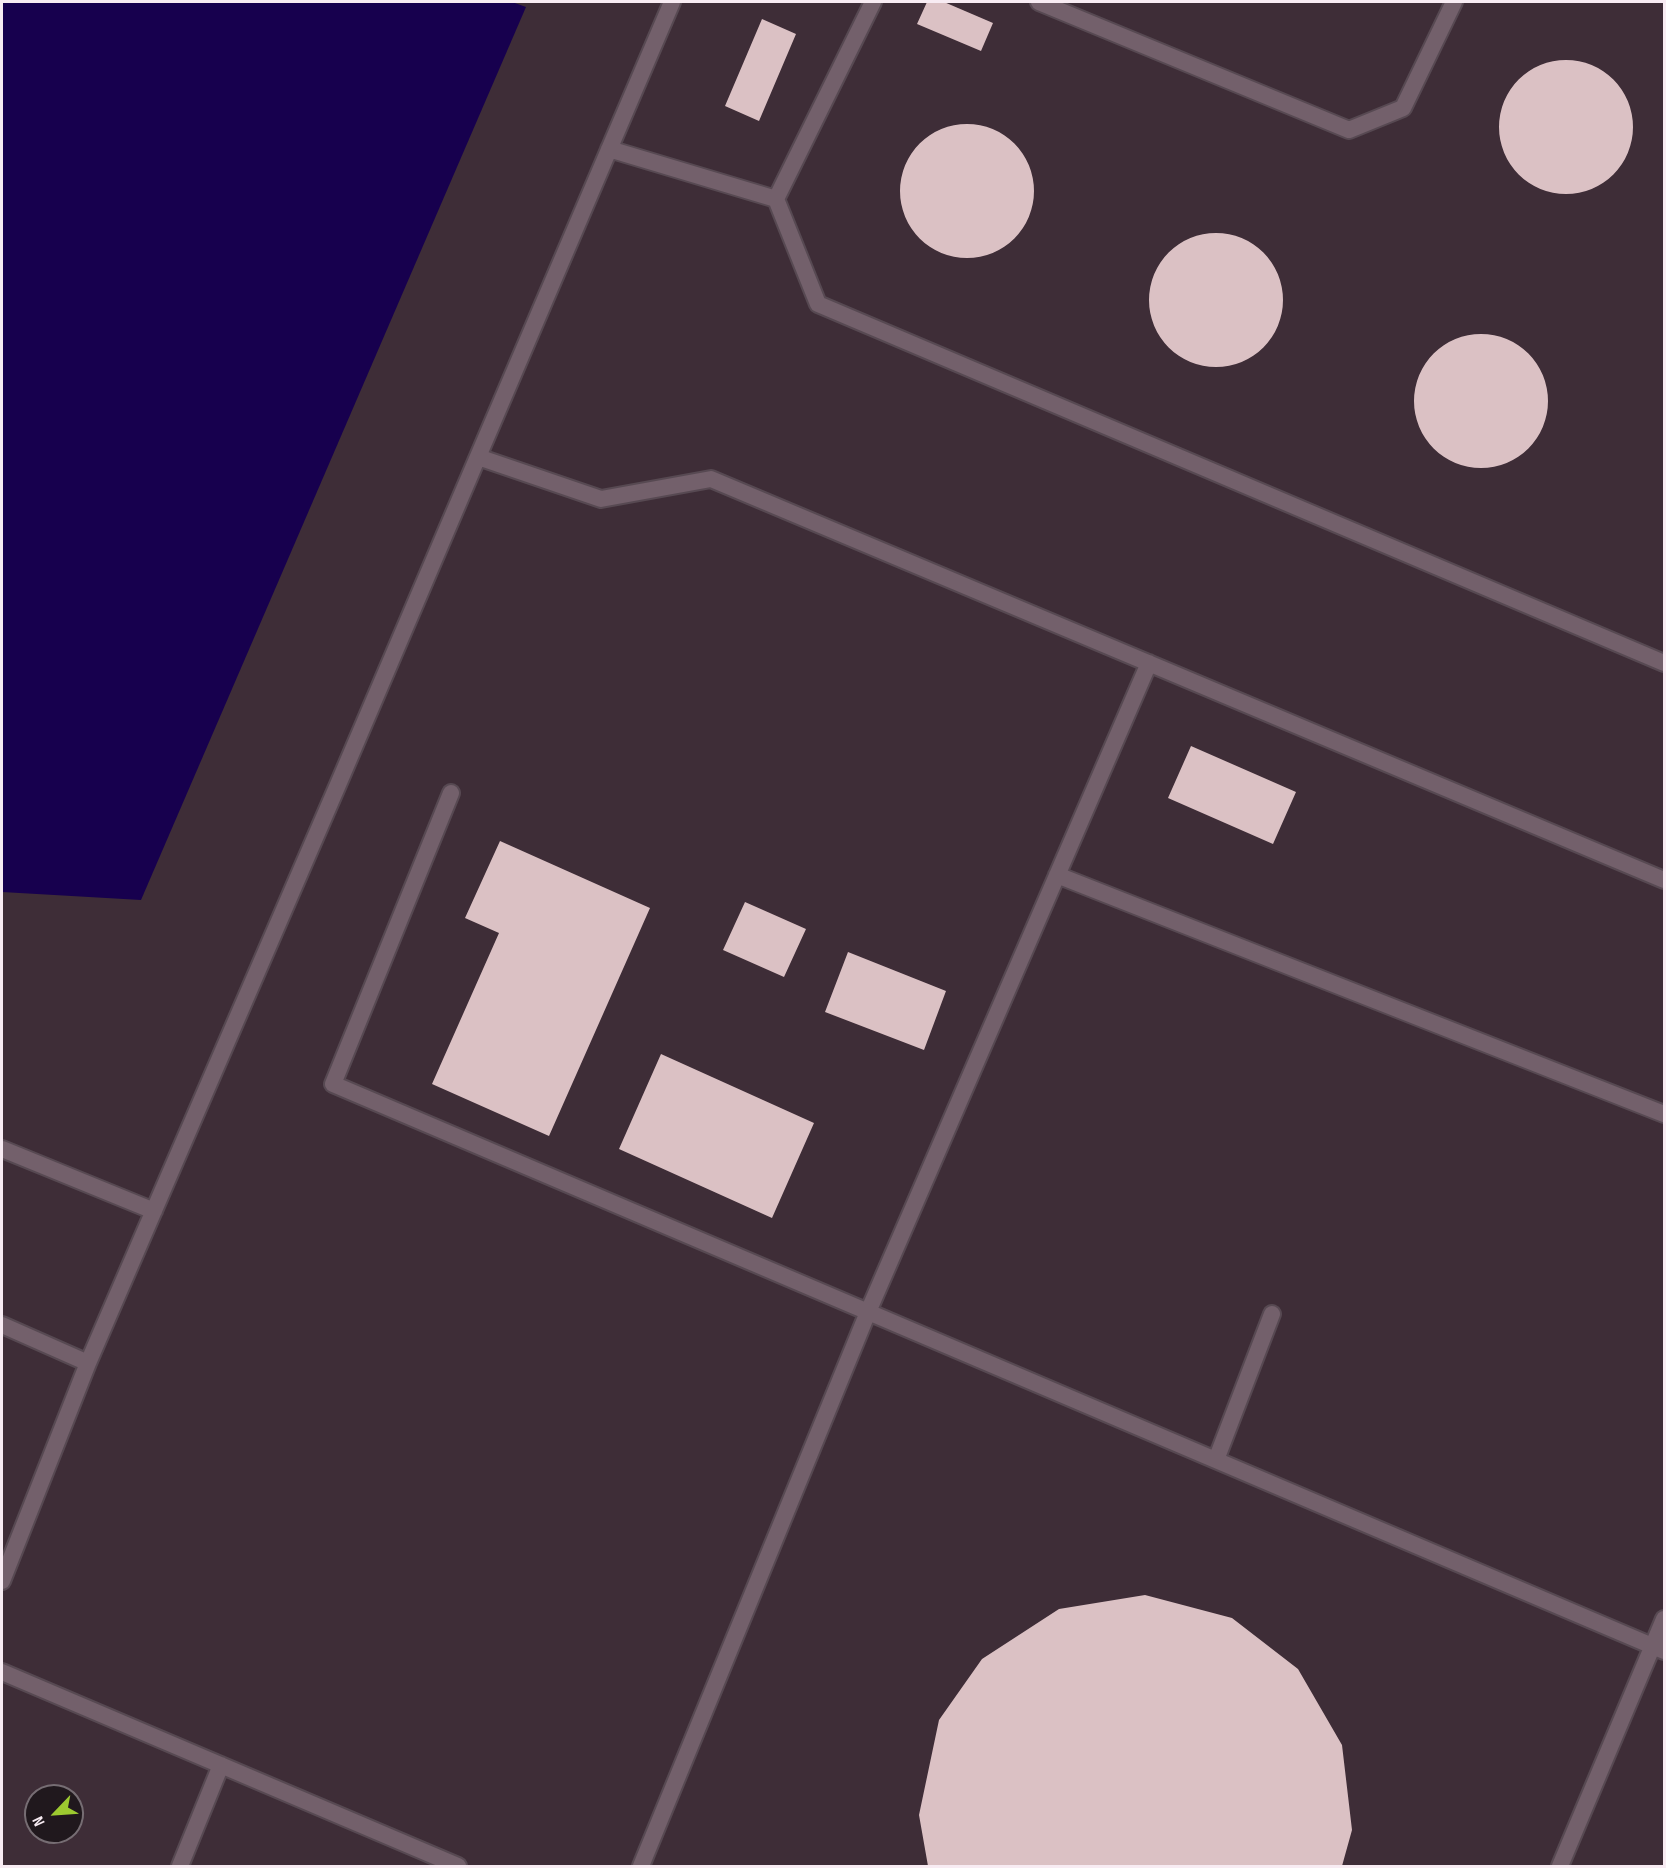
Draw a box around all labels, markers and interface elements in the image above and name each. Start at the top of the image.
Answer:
north arrow [24,1784,84,1844]
text: N [29,1813,49,1829]

